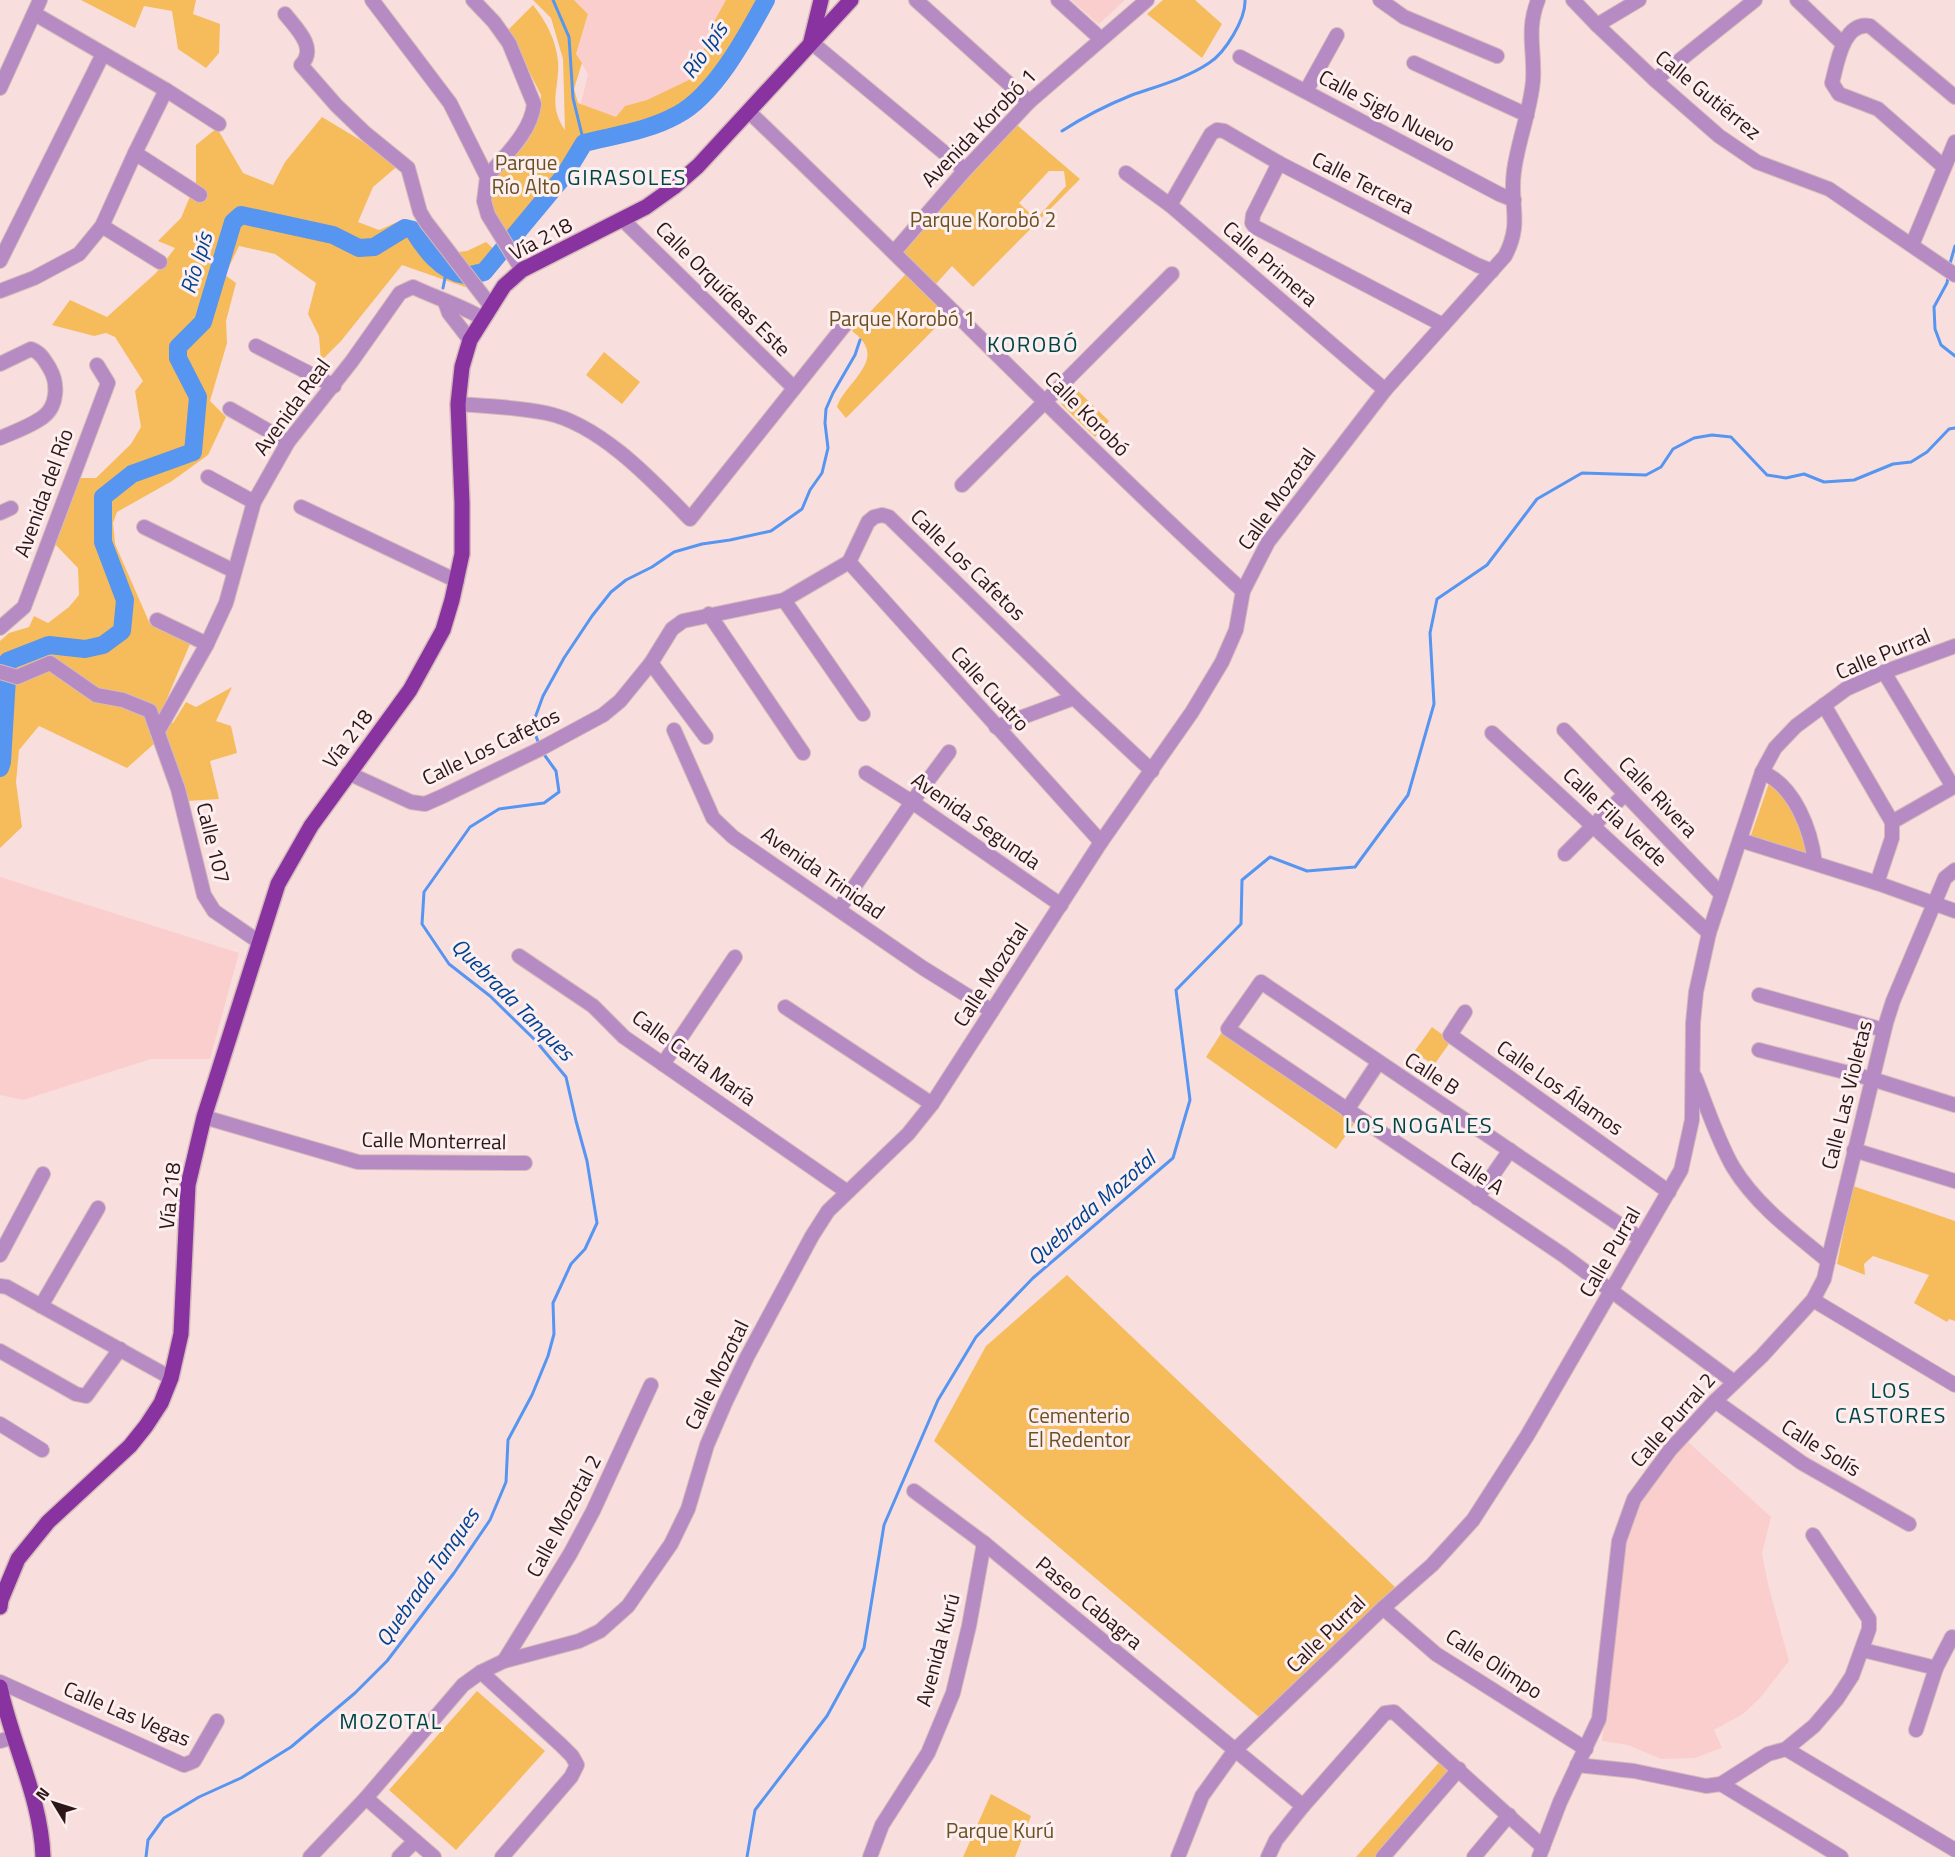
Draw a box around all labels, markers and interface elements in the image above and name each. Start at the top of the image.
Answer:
water label: Río Ipís [672,13,737,85]
street label: Calle Gutiérrez [1649,42,1768,147]
street label: Avenida Korobó 1 [913,61,1043,194]
street label: Calle Siglo Nuevo [1313,61,1462,160]
street label: Calle Tercera [1307,143,1421,222]
park label: Parque Río Alto [491,146,561,202]
district label: GIRASOLES [567,160,687,194]
park label: Parque Korobó 2 [910,203,1056,235]
street label: Vía 218 [503,208,578,268]
street label: Calle Orquídeas Este [649,213,799,363]
street label: Calle Primera [1216,213,1326,314]
water label: Río Ipís [171,227,222,298]
park label: Parque Korobó 1 [829,302,975,334]
district label: KOROBÓ [987,327,1079,361]
street label: Avenida Real [245,351,337,462]
street label: Calle Korobó [1038,363,1138,463]
street label: Avenida del Río [5,424,81,561]
street label: Calle Mozotal [1229,441,1323,556]
street label: Calle Los Cafetos [904,501,1034,628]
street label: Calle Purral [1830,619,1935,687]
street label: Calle Cuatro [944,639,1038,738]
street label: Calle Los Cafetos [416,699,565,793]
street label: Vía 218 [314,702,380,775]
street label: Calle Rivera [1612,748,1706,845]
street label: Calle Fila Verde [1556,759,1675,873]
street label: Avenida Segunda [905,764,1048,877]
street label: Calle 107 [189,799,239,886]
street label: Avenida Trinidad [755,818,892,927]
street label: Calle Mozotal [944,916,1036,1033]
water label: Quebrada Tanques [444,930,584,1070]
street label: Calle Carla María [626,1001,764,1114]
street label: Calle Las Violetas [1812,1017,1880,1173]
street label: Calle Los Álamos [1491,1031,1631,1143]
street label: Calle B [1399,1043,1466,1103]
district label: LOS NOGALES [1345,1108,1493,1142]
street label: Calle Monterreal [361,1123,507,1157]
water label: Quebrada Mozotal [1019,1141,1165,1274]
street label: Calle A [1444,1142,1512,1202]
street label: Vía 218 [150,1161,188,1231]
street label: Calle Purral [1570,1200,1648,1303]
street label: Calle Mozotal [676,1314,756,1435]
street label: Calle Purral 2 [1622,1365,1723,1474]
district label: LOS CASTORES [1835,1373,1947,1432]
park label: Cementerio El Redentor [1027,1399,1131,1455]
street label: Calle Solís [1775,1410,1868,1484]
street label: Calle Mozotal 2 [517,1448,609,1583]
water label: Quebrada Tanques [366,1499,488,1653]
street label: Paseo Cabagra [1029,1548,1150,1657]
street label: Calle Purral [1278,1587,1373,1680]
street label: Avenida Kurú [907,1590,968,1710]
street label: Calle Olimpo [1440,1620,1549,1707]
street label: Calle Las Vegas [59,1672,196,1754]
district label: MOZOTAL [339,1704,443,1738]
north arrow [24,1773,84,1833]
text: N [29,1782,55,1806]
park label: Parque Kurú [946,1814,1054,1846]

